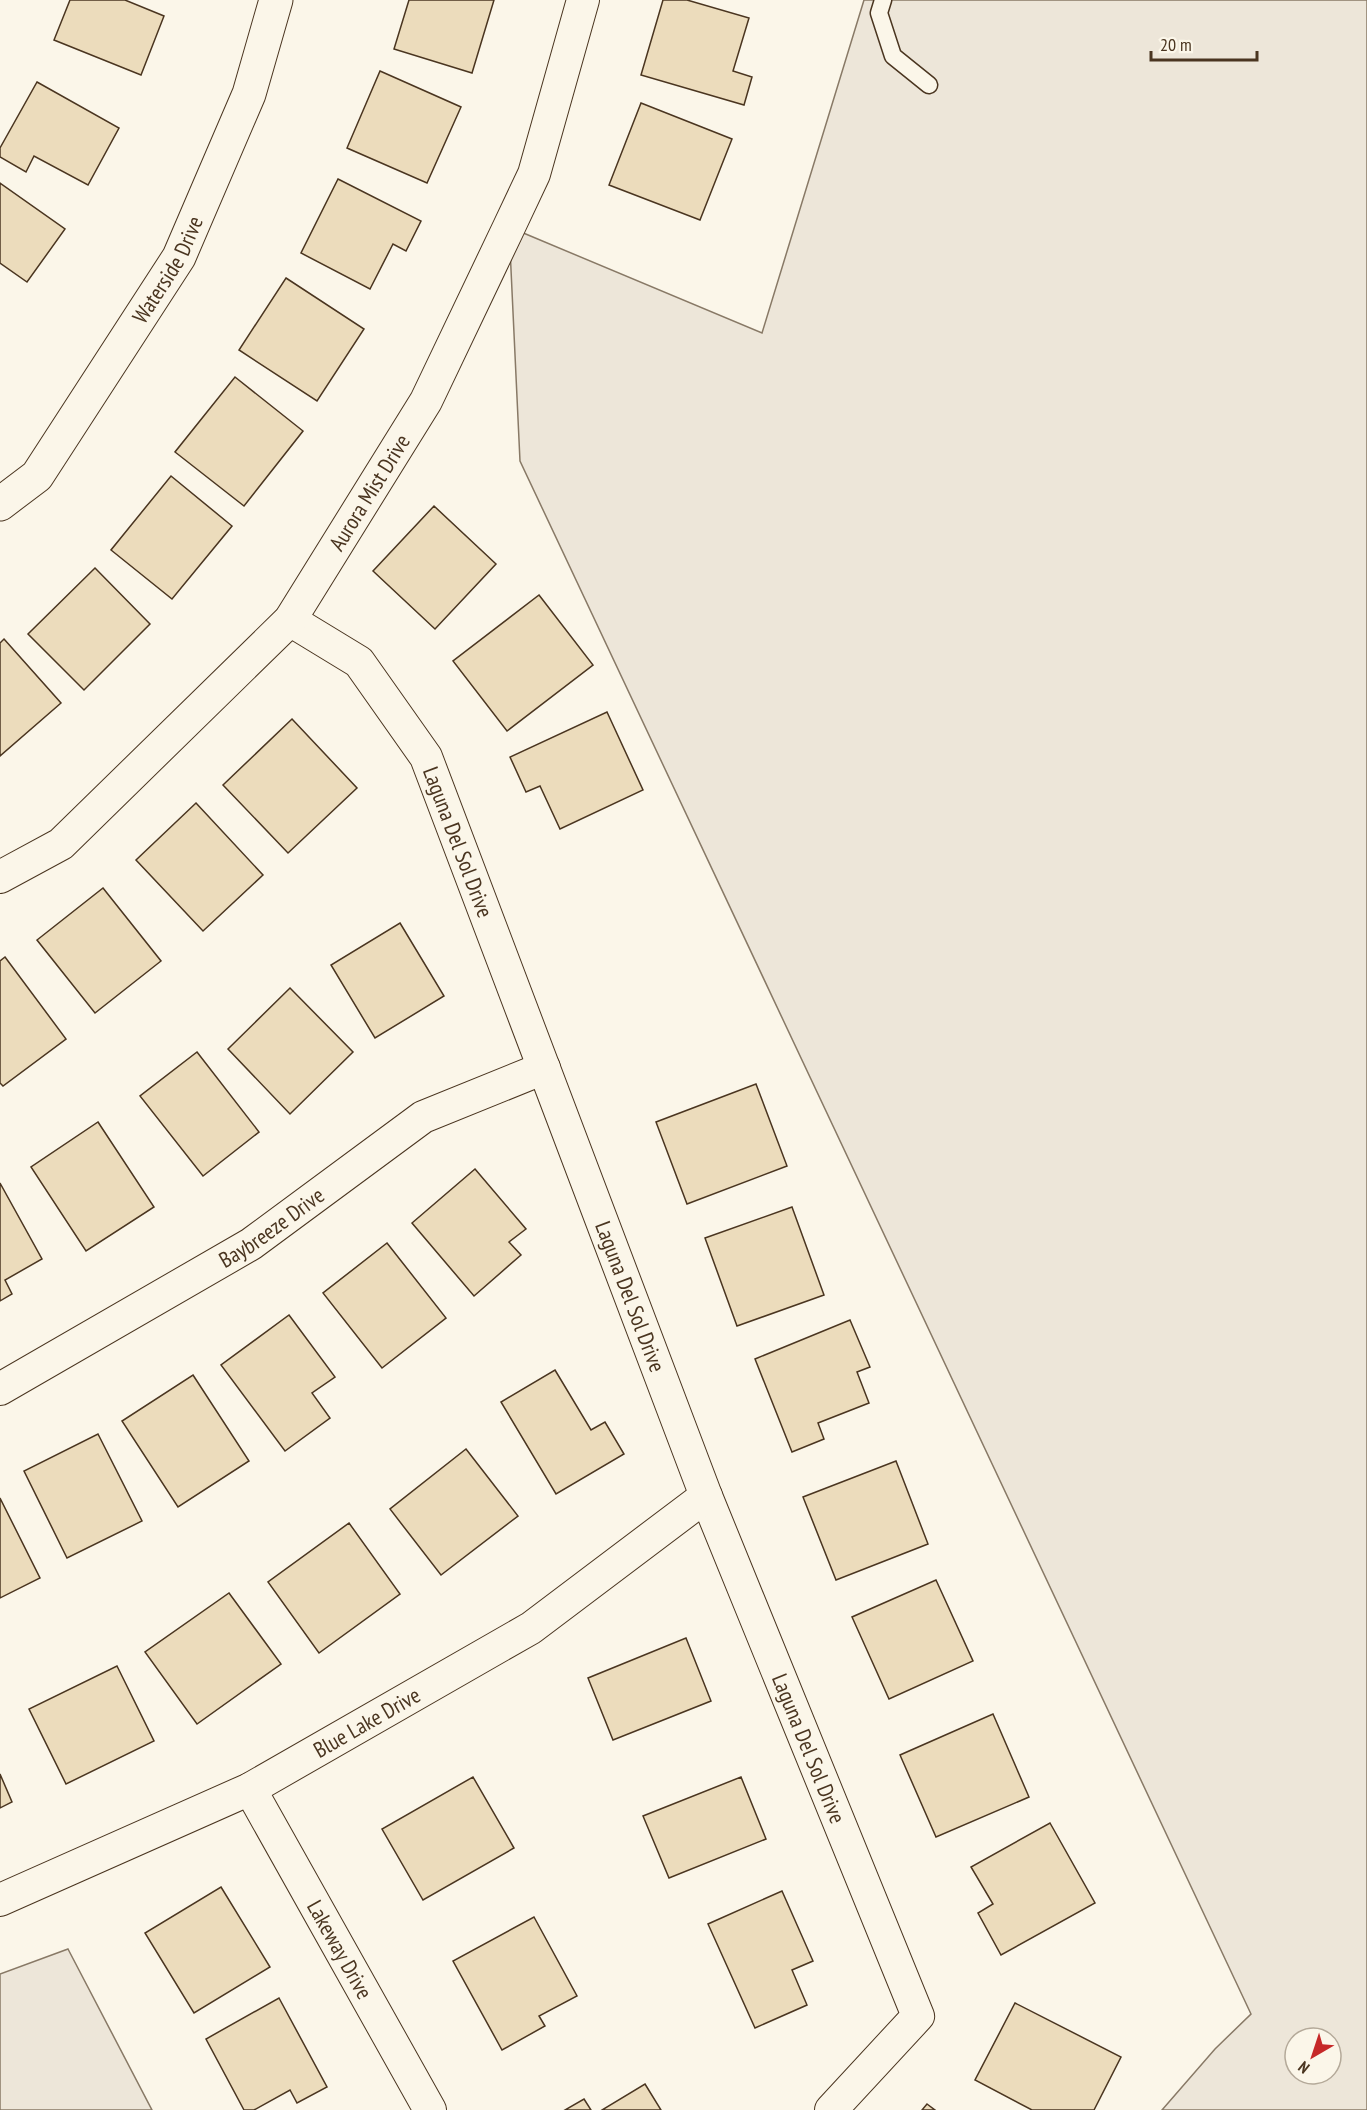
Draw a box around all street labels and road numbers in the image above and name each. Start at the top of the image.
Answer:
street label: Waterside Drive [126,212,209,328]
street label: Aurora Mist Drive [323,429,416,556]
street label: Laguna Del Sol Drive [417,763,500,921]
street label: Baybreeze Drive [214,1181,330,1274]
street label: Laguna Del Sol Drive [589,1217,672,1376]
street label: Laguna Del Sol Drive [766,1670,852,1827]
street label: Blue Lake Drive [308,1681,425,1764]
street label: Lakeway Drive [301,1895,379,2004]

